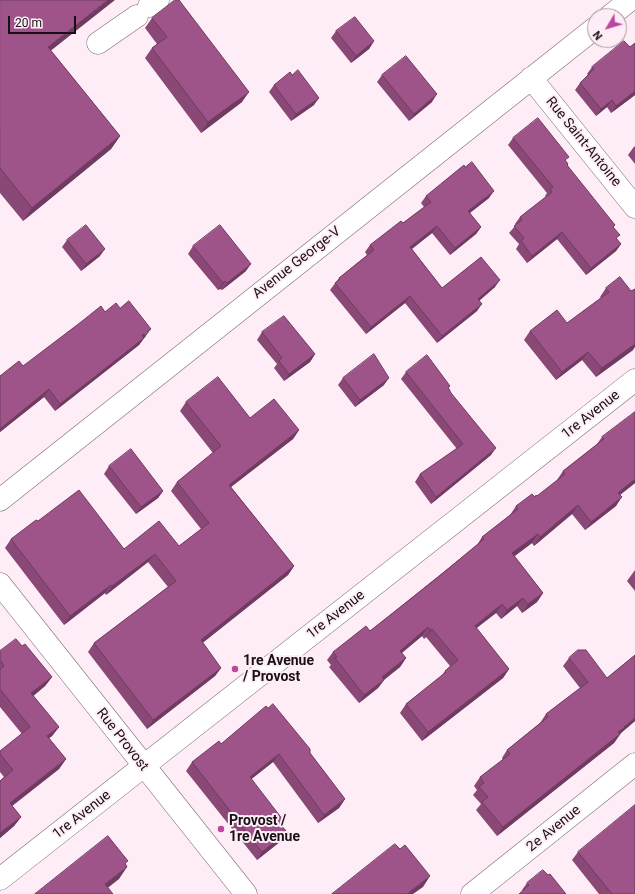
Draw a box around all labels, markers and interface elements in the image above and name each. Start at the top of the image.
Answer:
scale bar [10,8,78,34]
north arrow [587,8,627,48]
text: 20 m [15,16,42,30]
text: N [590,28,605,42]
street label: Rue Saint-Antoine [542,94,624,190]
street label: Avenue George-V [250,223,344,303]
street label: 1re Avenue [559,387,623,443]
street label: 1re Avenue [304,587,368,643]
place label: 1re Avenue / Provost [243,653,314,686]
marker: 1re Avenue / Provost [230,664,240,674]
street label: Rue Provost [92,705,152,775]
street label: 1re Avenue [50,787,114,843]
street label: 2e Avenue [524,802,584,856]
place label: Provost / 1re Avenue [229,813,300,846]
marker: Provost / 1re Avenue [216,824,226,834]

